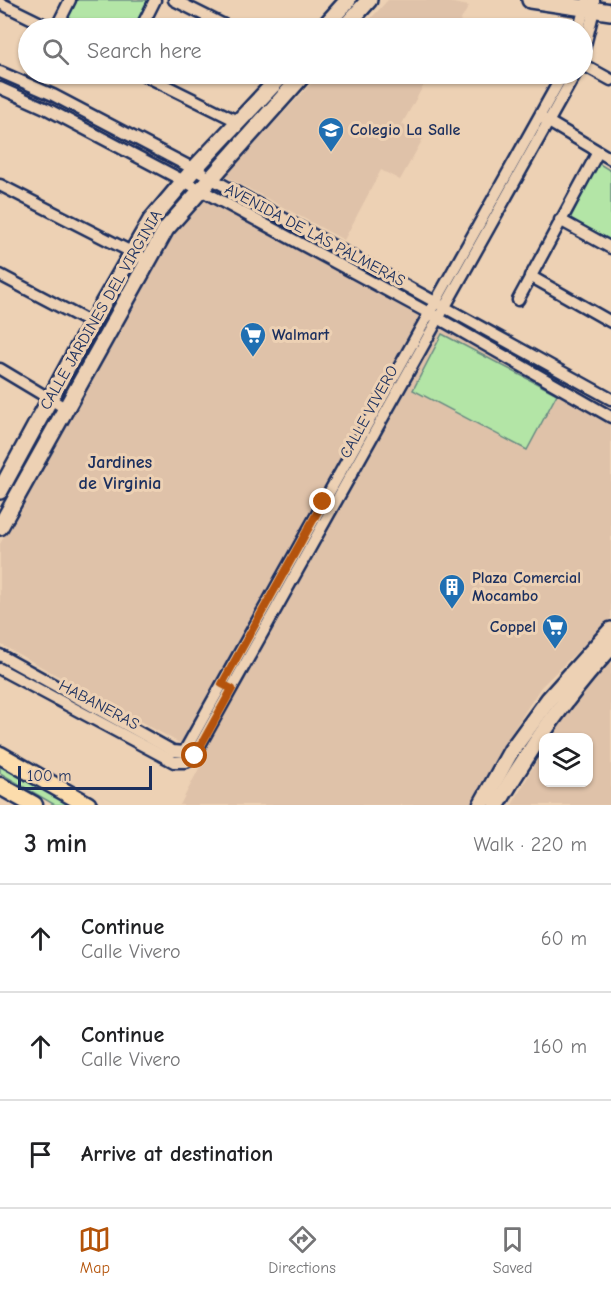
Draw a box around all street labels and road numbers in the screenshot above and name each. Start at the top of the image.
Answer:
street label: AVENIDA DE LAS PALMERAS [222,180,408,290]
street label: CALLE JARDINES DEL VIRGINIA [36,207,166,413]
street label: CALLE VIVERO [336,363,402,461]
street label: HABANERAS [56,676,142,734]

